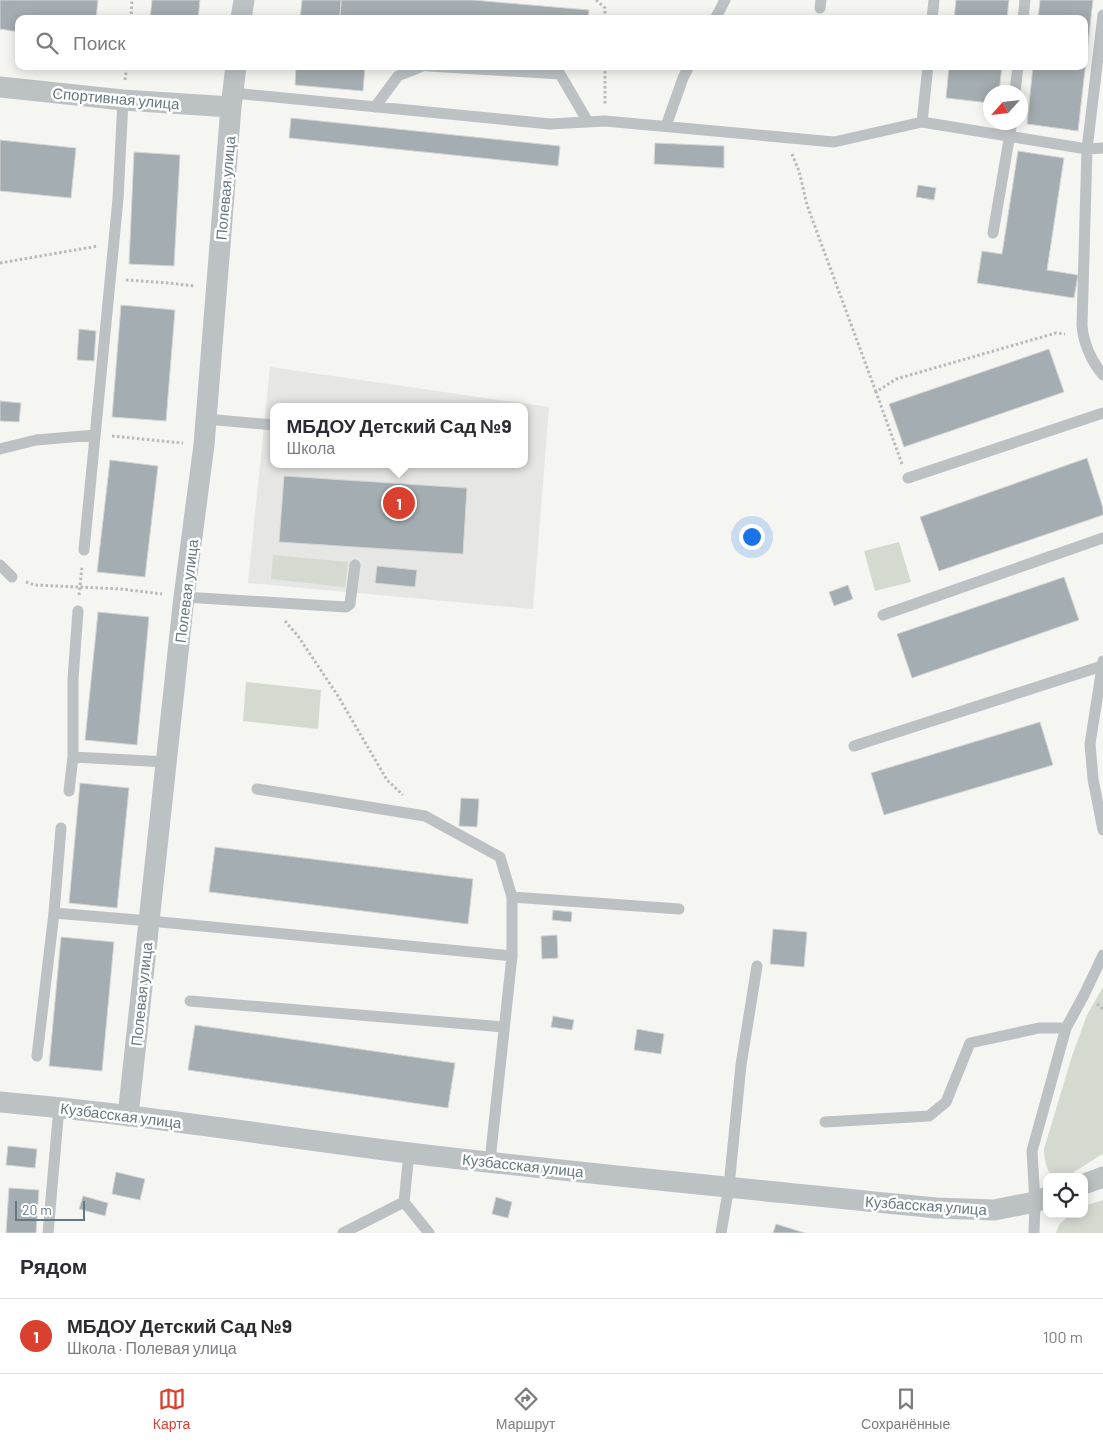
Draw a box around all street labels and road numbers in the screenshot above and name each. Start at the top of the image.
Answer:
street label: Спортивная улица [52,83,181,113]
street label: Полевая улица [211,135,239,241]
street label: Полевая улица [171,537,201,644]
street label: Полевая улица [127,940,155,1047]
street label: Кузбасская улица [59,1099,183,1131]
street label: Кузбасская улица [461,1150,585,1180]
street label: Кузбасская улица [864,1192,988,1218]

